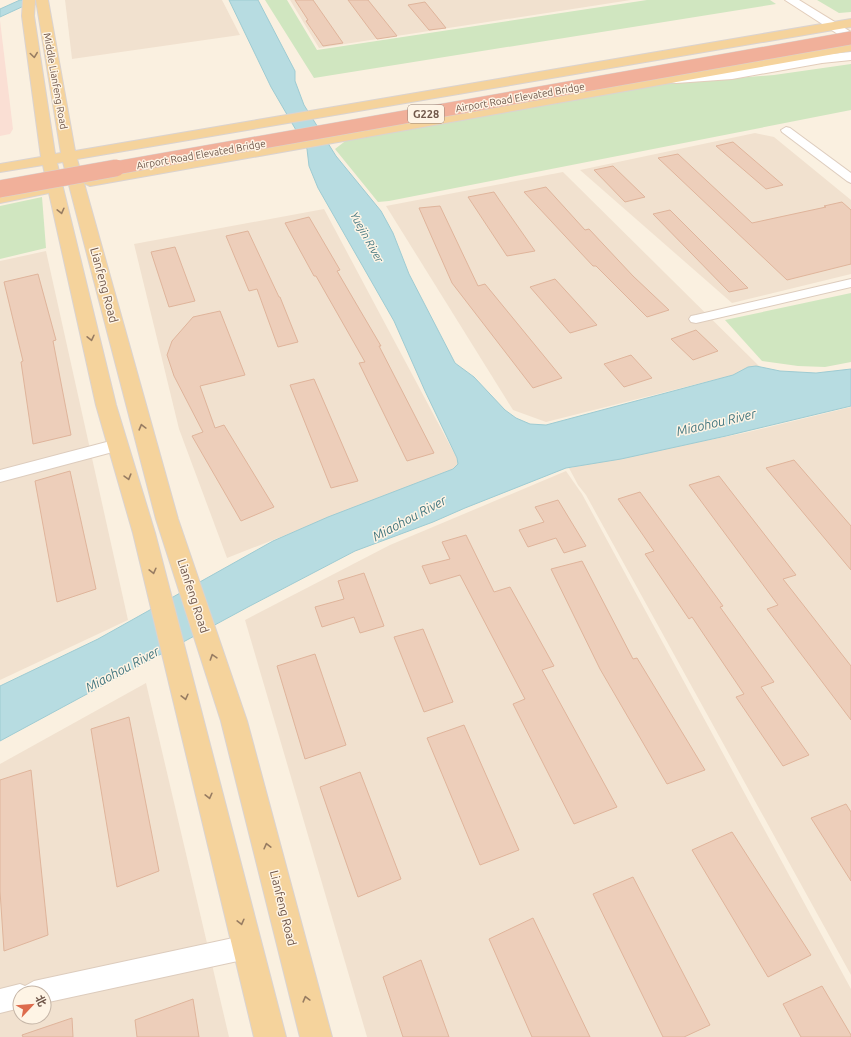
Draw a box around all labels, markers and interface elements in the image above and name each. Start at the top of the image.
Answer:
street label: Middle Lianfeng Road [42,32,69,130]
one-way arrow [29,52,38,58]
street label: Airport Road Elevated Bridge [455,81,585,114]
road number: G228 [408,105,444,123]
street label: Airport Road Elevated Bridge [136,138,266,171]
one-way arrow [57,208,65,214]
water label: Yuejin River [348,210,386,265]
street label: Lianfeng Road [88,246,121,324]
one-way arrow [86,335,94,341]
water label: Miaohou River [675,406,758,438]
one-way arrow [139,424,147,430]
one-way arrow [123,474,131,480]
water label: Miaohou River [370,492,449,543]
street label: Lianfeng Road [175,557,212,635]
one-way arrow [149,568,157,574]
water label: Miaohou River [83,643,162,694]
one-way arrow [210,654,218,661]
one-way arrow [180,694,188,700]
one-way arrow [205,793,213,799]
one-way arrow [263,843,272,850]
street label: Lianfeng Road [268,869,299,947]
one-way arrow [236,919,244,926]
north arrow [12,985,52,1025]
text: 北 [33,993,49,1008]
one-way arrow [303,996,311,1002]

